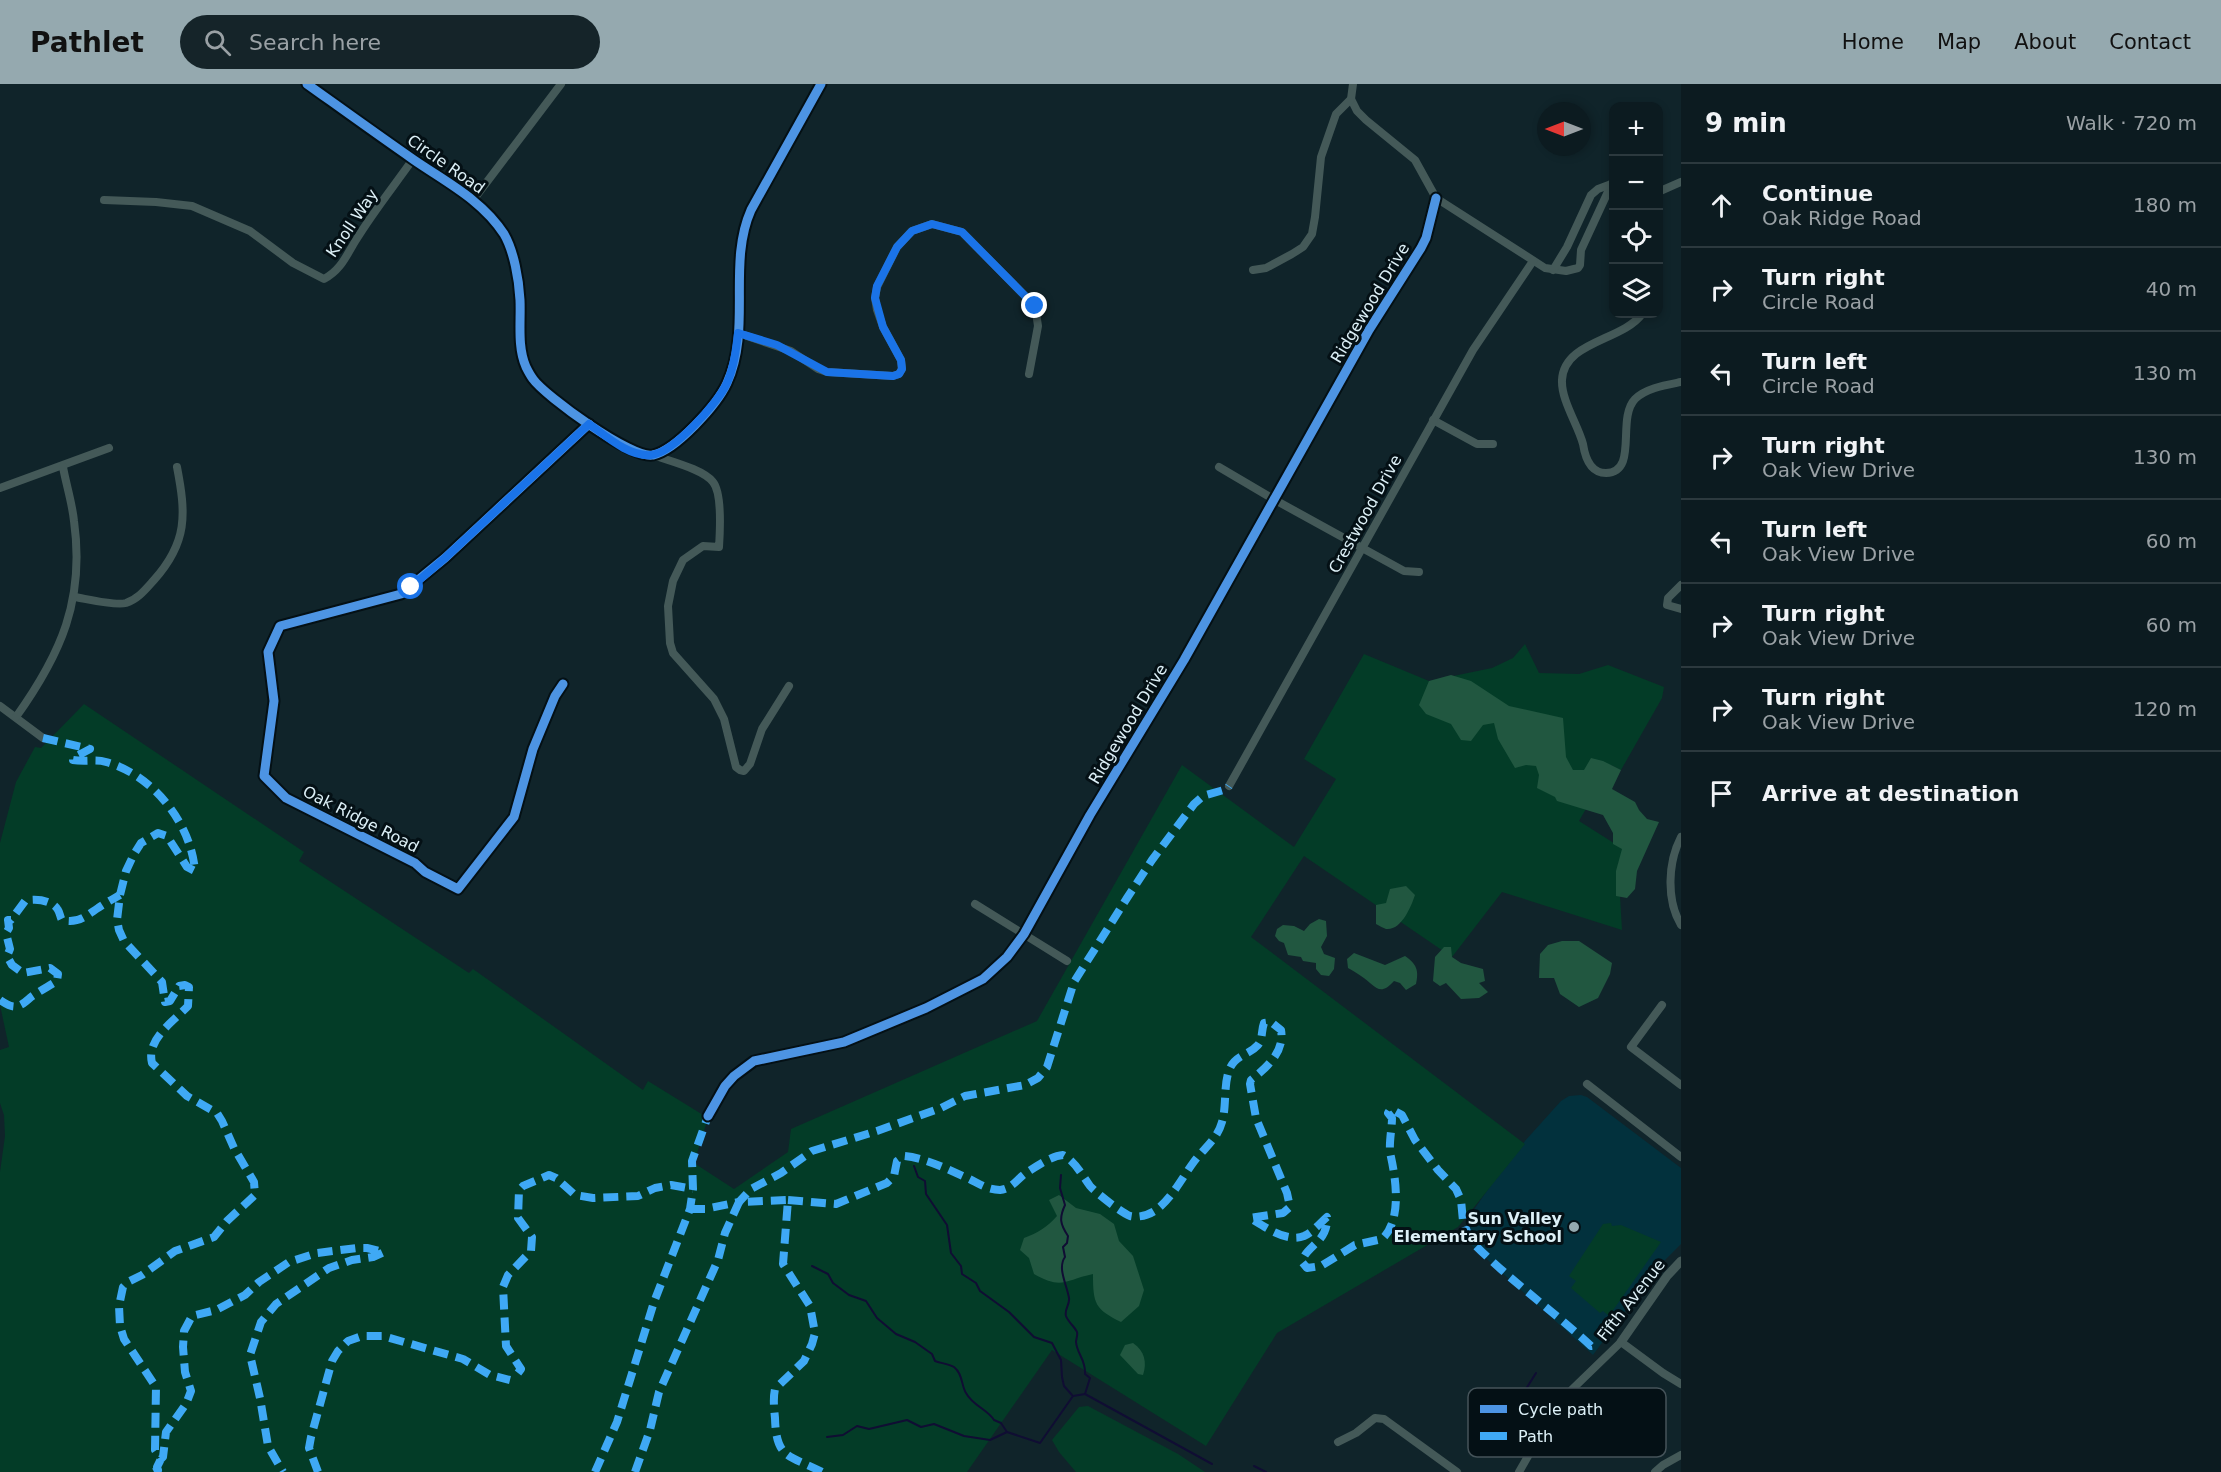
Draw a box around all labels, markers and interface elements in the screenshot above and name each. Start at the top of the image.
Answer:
search box [180,15,600,69]
text: Pathlet [30,26,144,59]
icon: search [201,26,234,59]
text: Search here [249,30,381,55]
text: Home [1842,30,1904,54]
text: Map [1937,30,1981,54]
text: About [2014,30,2076,54]
text: Contact [2109,30,2191,54]
north arrow [1537,102,1591,156]
map controls [1609,102,1663,318]
button: + [1609,102,1663,156]
text: 9 min [1705,108,1787,138]
text: Walk · 720 m [2066,111,2197,135]
street label: Circle Road [404,130,488,198]
button: − [1609,156,1663,210]
text: Continue [1762,181,1873,206]
street label: Knoll Way [322,185,382,261]
icon: ahead [1705,189,1738,222]
text: 180 m [2133,193,2197,217]
text: Oak Ridge Road [1762,206,1922,230]
button: locate [1609,210,1663,264]
street label: Ridgewood Drive [1327,240,1413,366]
button: layers [1609,264,1663,318]
text: Turn right [1762,265,1885,290]
icon: right [1705,273,1738,306]
text: 40 m [2146,277,2197,301]
text: Circle Road [1762,290,1875,314]
route end [1021,292,1047,318]
text: Turn left [1762,349,1867,374]
icon: left [1705,357,1738,390]
text: 130 m [2133,361,2197,385]
text: Circle Road [1762,374,1875,398]
text: Turn right [1762,433,1885,458]
icon: right [1705,441,1738,474]
text: 130 m [2133,445,2197,469]
street label: Crestwood Drive [1325,451,1405,577]
text: Oak View Drive [1762,458,1915,482]
text: Turn left [1762,517,1867,542]
icon: left [1705,525,1738,558]
text: 60 m [2146,529,2197,553]
text: Oak View Drive [1762,542,1915,566]
route start [397,573,423,599]
text: Turn right [1762,601,1885,626]
icon: right [1705,609,1738,642]
text: 60 m [2146,613,2197,637]
text: Oak View Drive [1762,626,1915,650]
street label: Ridgewood Drive [1085,661,1171,787]
text: Turn right [1762,685,1885,710]
icon: right [1705,693,1738,726]
text: 120 m [2133,697,2197,721]
text: Oak View Drive [1762,710,1915,734]
icon: arrive [1705,777,1738,810]
text: Arrive at destination [1762,781,2019,806]
street label: Oak Ridge Road [300,782,422,856]
place label: Sun Valley Elementary School [1394,1209,1563,1246]
marker: Sun Valley Elementary School [1567,1220,1581,1234]
street label: Fifth Avenue [1593,1255,1669,1345]
legend [1468,1388,1666,1457]
text: Cycle path [1518,1400,1603,1419]
text: Path [1518,1427,1553,1446]

